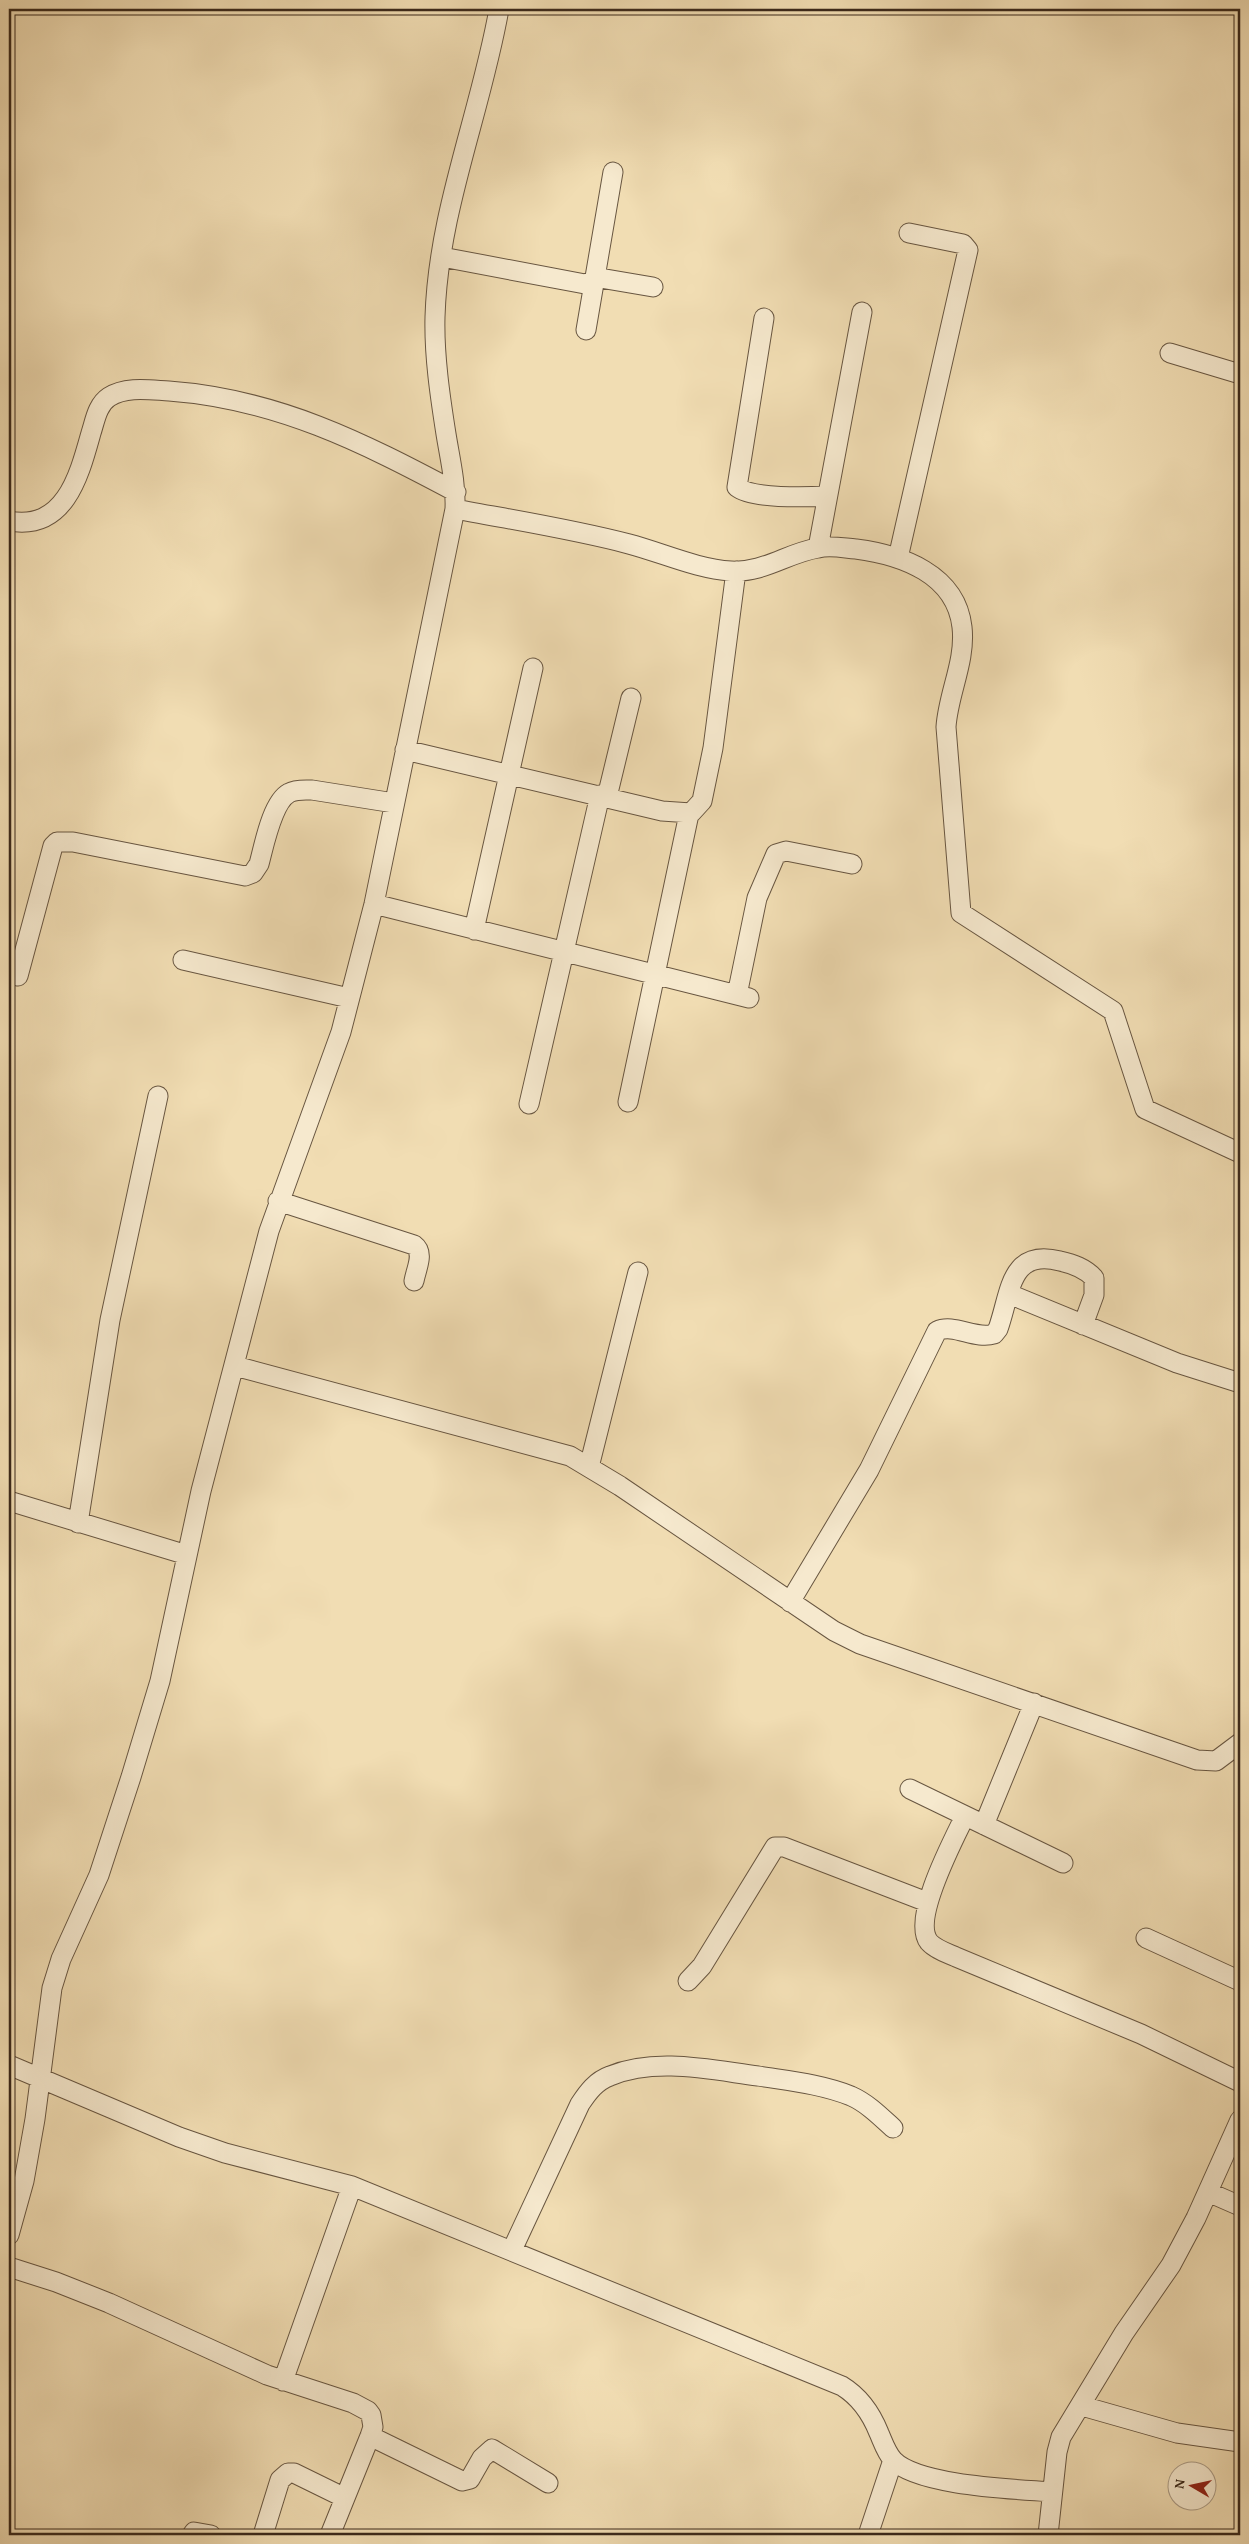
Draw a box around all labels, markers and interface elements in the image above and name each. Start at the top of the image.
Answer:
north arrow [1166,2462,1216,2512]
text: N [1169,2477,1190,2490]

